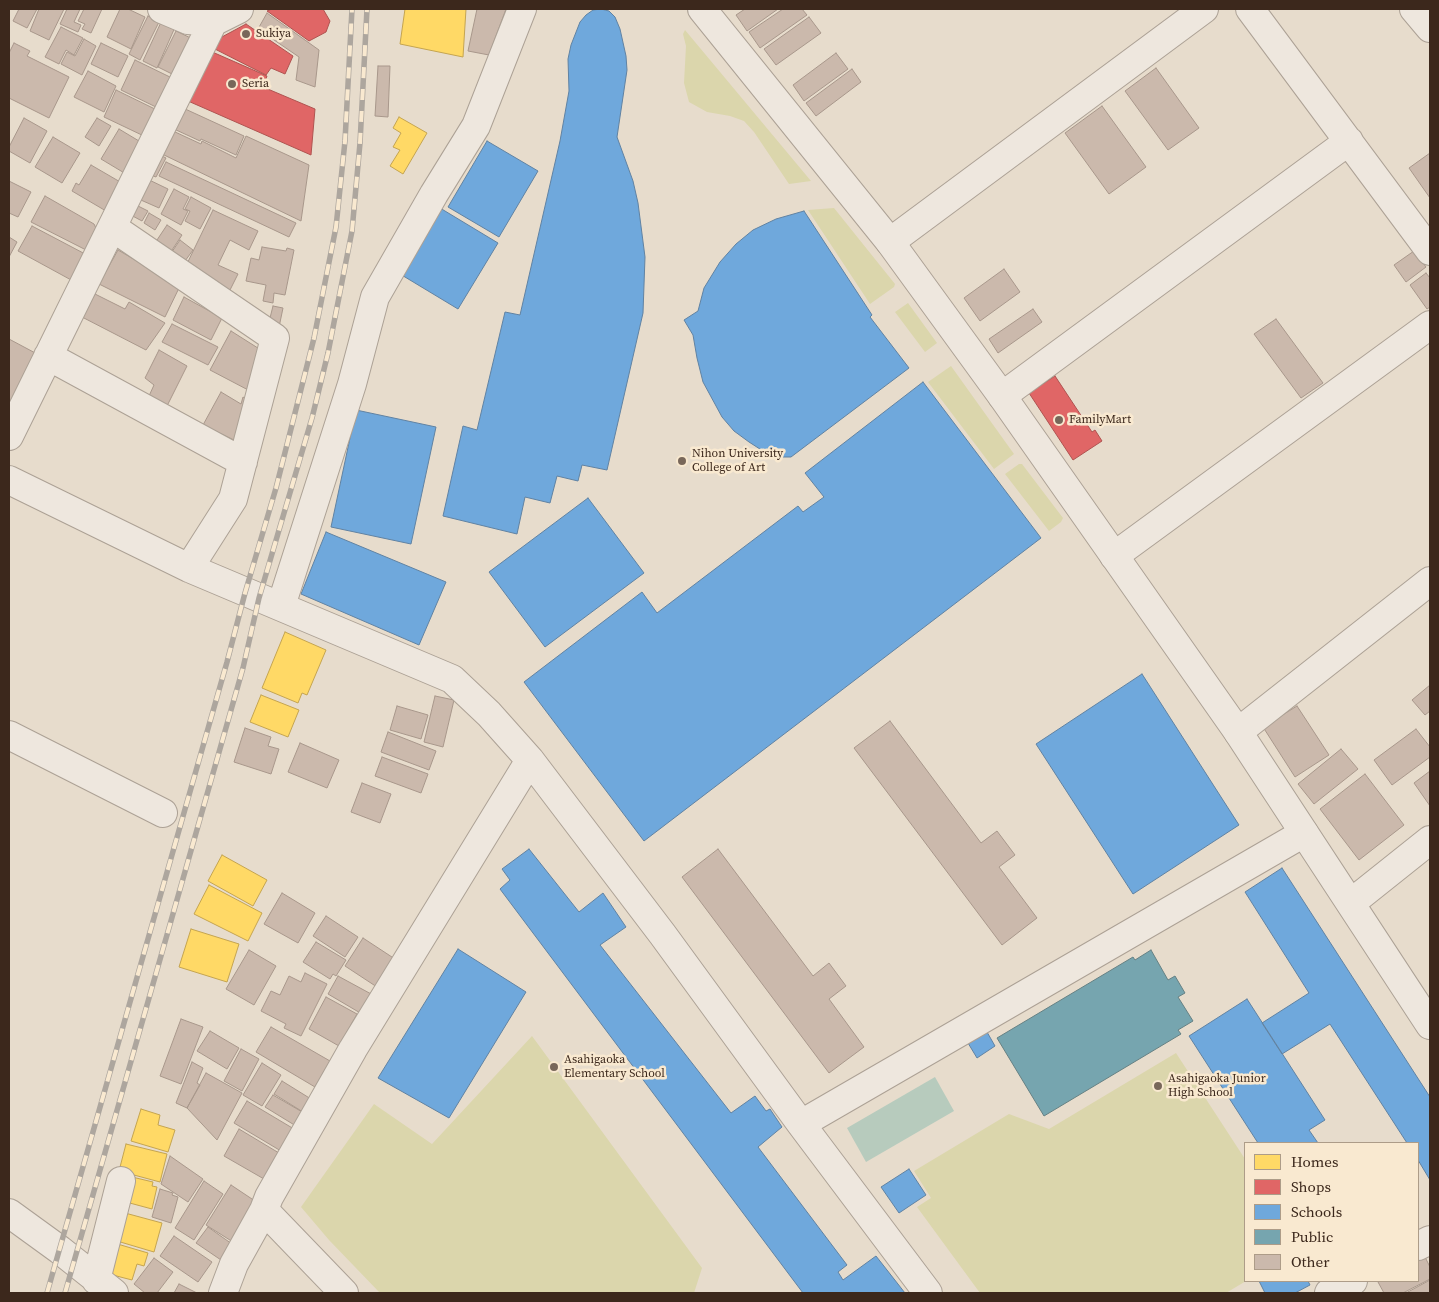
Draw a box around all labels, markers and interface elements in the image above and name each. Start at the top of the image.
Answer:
place label: Sukiya [256,27,291,41]
marker: Sukiya [240,28,252,40]
place label: Seria [242,77,269,91]
marker: Seria [226,78,238,90]
place label: FamilyMart [1069,413,1131,427]
marker: FamilyMart [1053,414,1065,426]
place label: Nihon University College of Art [692,447,783,475]
marker: Nihon University College of Art [676,455,688,467]
place label: Asahigaoka Elementary School [564,1053,665,1081]
marker: Asahigaoka Elementary School [548,1061,560,1073]
place label: Asahigaoka Junior High School [1168,1072,1266,1100]
marker: Asahigaoka Junior High School [1152,1080,1164,1092]
legend [1244,1142,1419,1282]
text: Homes [1291,1151,1338,1172]
text: Shops [1291,1176,1331,1197]
text: Schools [1291,1201,1342,1222]
text: Public [1291,1226,1333,1247]
text: Other [1291,1251,1330,1272]

